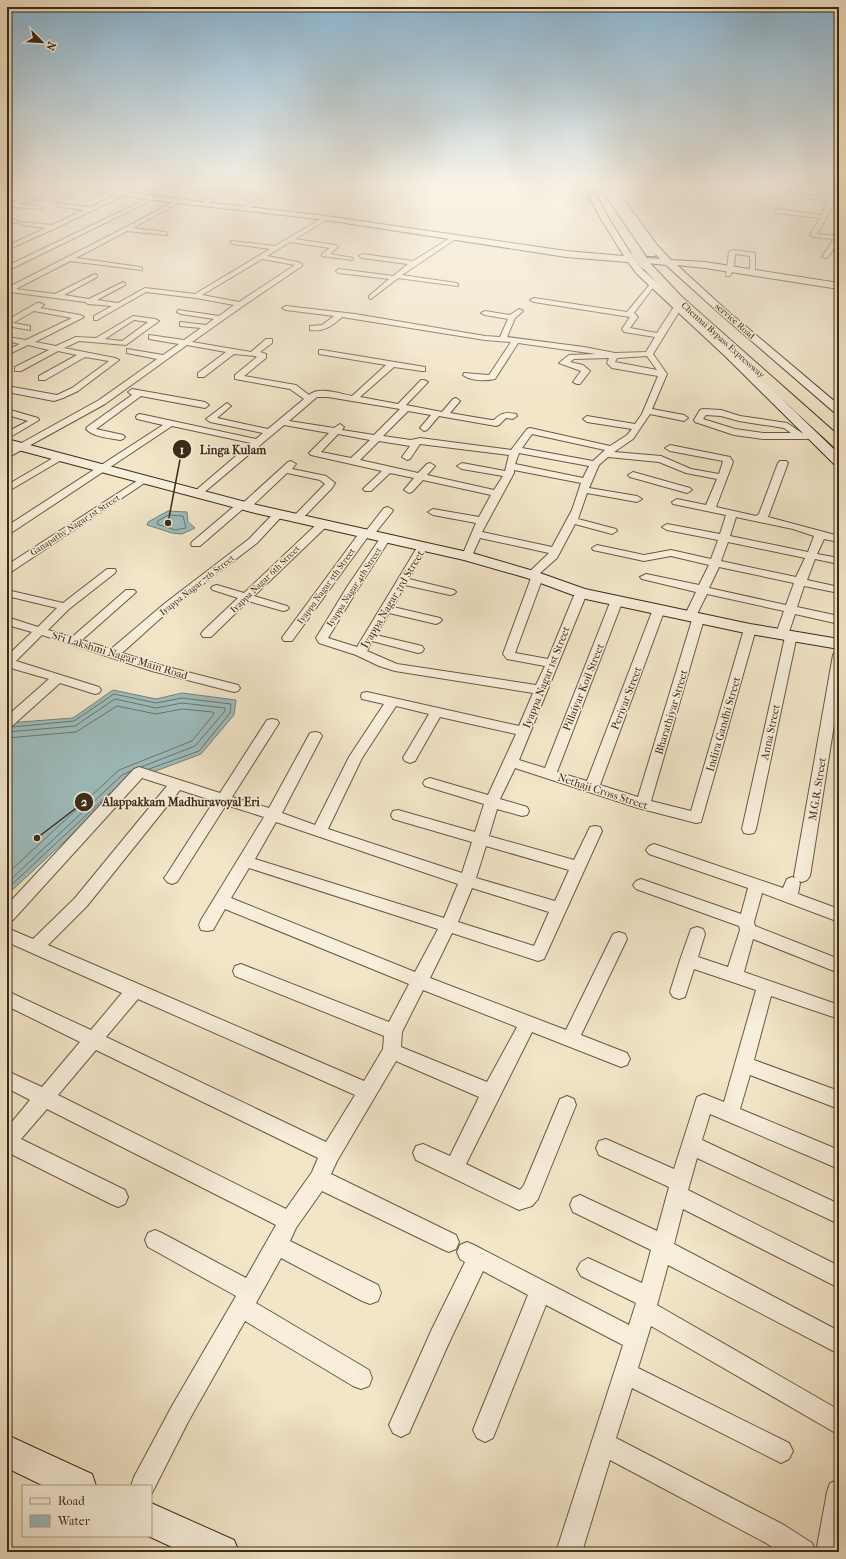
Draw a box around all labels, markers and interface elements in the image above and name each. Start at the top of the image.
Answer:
north arrow [22,22,62,62]
text: N [43,39,58,53]
street label: Chennai Bypass Expressway [679,300,767,381]
street label: service Road [713,301,757,341]
callout: Linga Kulam [172,437,274,461]
text: 1 [180,443,184,457]
text: Linga Kulam [200,443,267,458]
street label: Ganapathy Nagar 1st Street [28,492,122,558]
street label: Iyappa Nagar 6th Street [228,543,302,615]
street label: Iyappa Nagar 5th Street [295,545,357,626]
street label: Iyappa Nagar 4th Street [325,545,384,629]
street label: Iyappa Nagar 3rd Street [358,548,427,651]
street label: Iyappa Nagar 7th Street [158,552,237,617]
street label: Iyappa Nagar 1st Street [520,624,573,730]
street label: Sri Lakshmi Nagar Main Road [50,629,190,683]
street label: Pillaiyar Koil Street [560,642,607,733]
street label: Periyar Street [608,665,644,732]
street label: Bharathiyar Street [652,668,691,756]
street label: Indira Gandhi Street [704,675,743,773]
street label: Anna Street [758,703,783,762]
street label: M.G.R. Street [806,757,829,821]
street label: Nethaji Cross Street [556,771,650,812]
callout: Alappakkam Madhuravoyal Eri [74,790,268,814]
text: 2 [81,795,88,809]
text: Alappakkam Madhuravoyal Eri [101,795,260,810]
legend [22,1485,152,1537]
text: Road [58,1494,85,1508]
text: Water [57,1514,91,1528]

